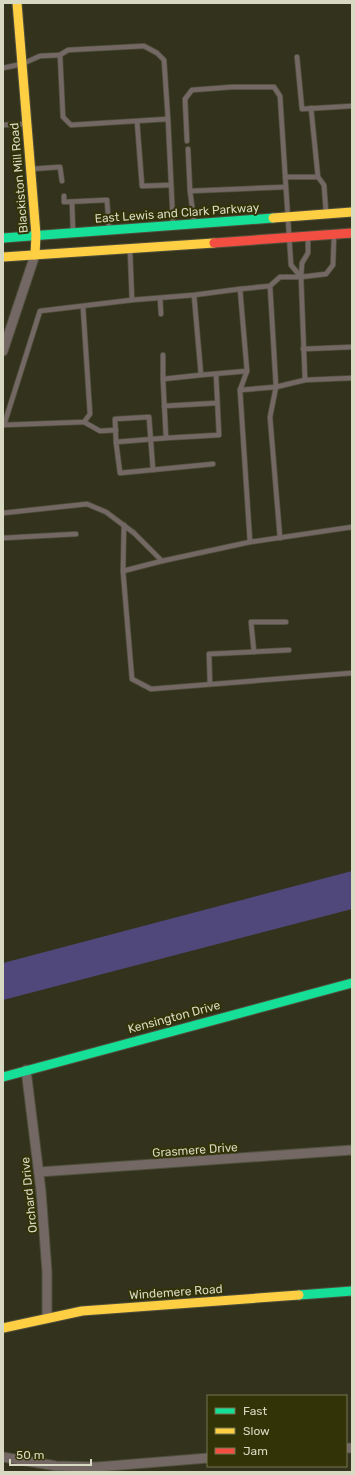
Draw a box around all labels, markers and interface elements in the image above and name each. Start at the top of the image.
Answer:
street label: Blackiston Mill Road [7,122,31,234]
street label: East Lewis and Clark Parkway [94,200,260,226]
street label: Kensington Drive [126,998,222,1036]
street label: Grasmere Drive [152,1140,239,1160]
street label: Orchard Drive [18,1156,40,1234]
street label: Windemere Road [129,1282,223,1302]
legend [207,1395,347,1467]
text: Fast [243,1404,267,1418]
text: Slow [243,1424,270,1438]
scale bar [10,1441,91,1467]
text: Jam [243,1444,268,1458]
text: 50 m [16,1448,44,1462]

